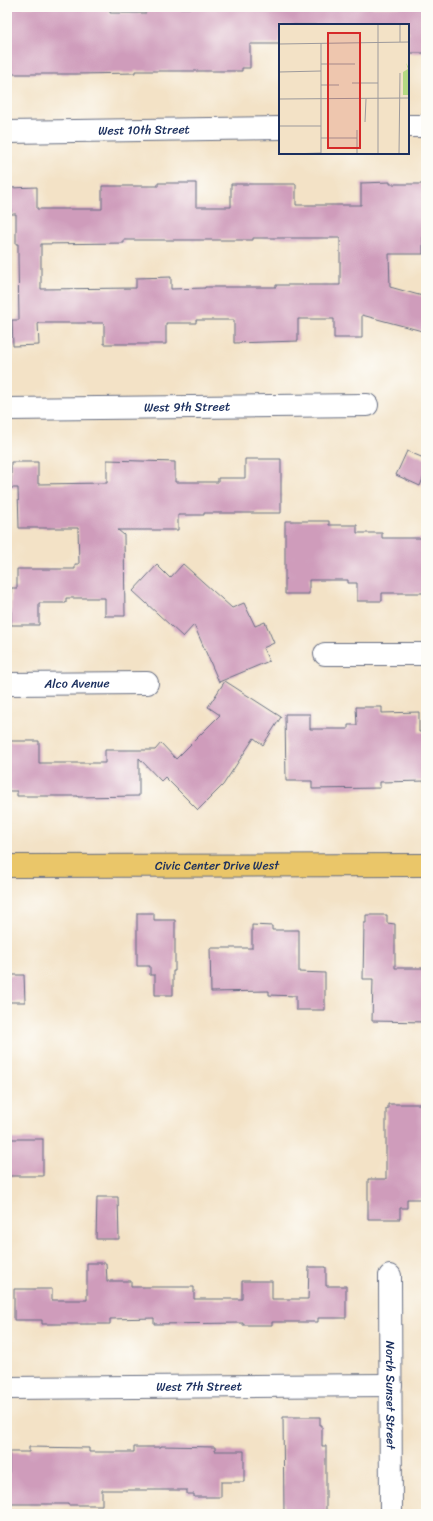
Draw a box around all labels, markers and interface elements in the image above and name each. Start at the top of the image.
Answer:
inset map [279,24,409,154]
street label: West 10th Street [98,118,190,142]
street label: West 9th Street [144,396,230,418]
street label: Alco Avenue [43,672,110,695]
street label: Civic Center Drive West [155,854,280,877]
street label: North Sunset Street [379,1341,402,1451]
street label: West 7th Street [156,1375,242,1398]

